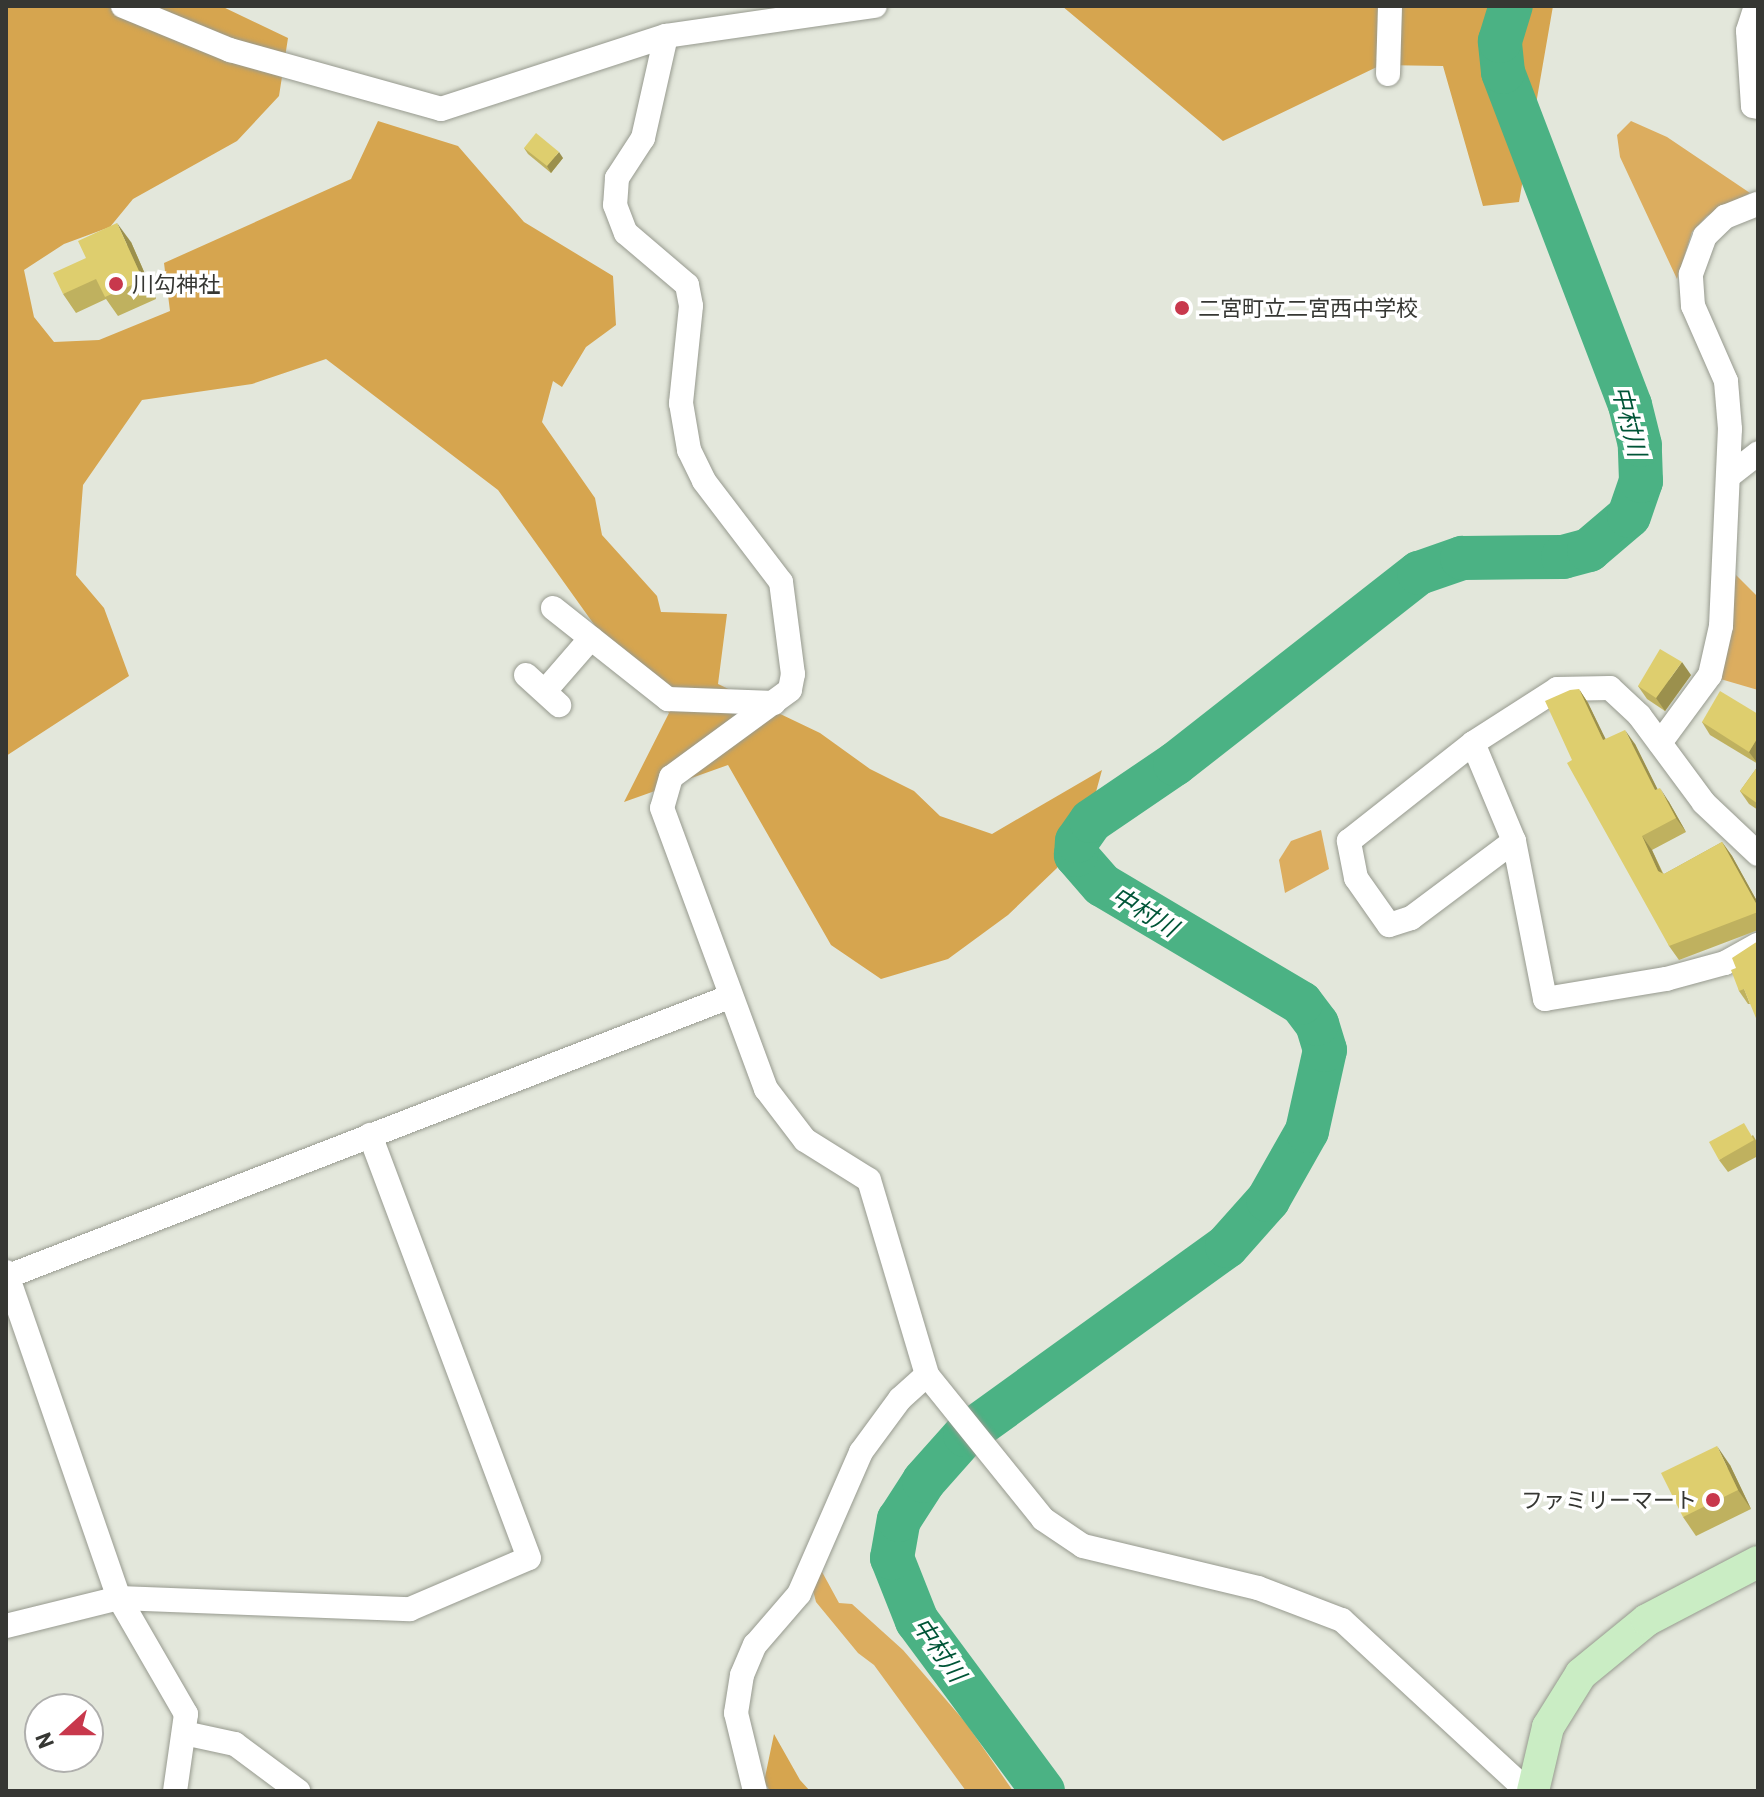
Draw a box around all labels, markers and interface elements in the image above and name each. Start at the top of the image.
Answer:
place label: 川勾神社 [132,271,220,297]
marker: 川勾神社 [107,275,125,293]
place label: 二宮町立二宮西中学校 [1198,295,1418,321]
marker: 二宮町立二宮西中学校 [1173,299,1191,317]
water label: 中村川 [1607,383,1653,459]
water label: 中村川 [1107,880,1183,942]
place label: ファミリーマート [1521,1487,1697,1513]
marker: ファミリーマート [1704,1491,1722,1509]
water label: 中村川 [908,1611,972,1687]
north arrow [24,1693,104,1773]
text: N [29,1729,58,1752]

